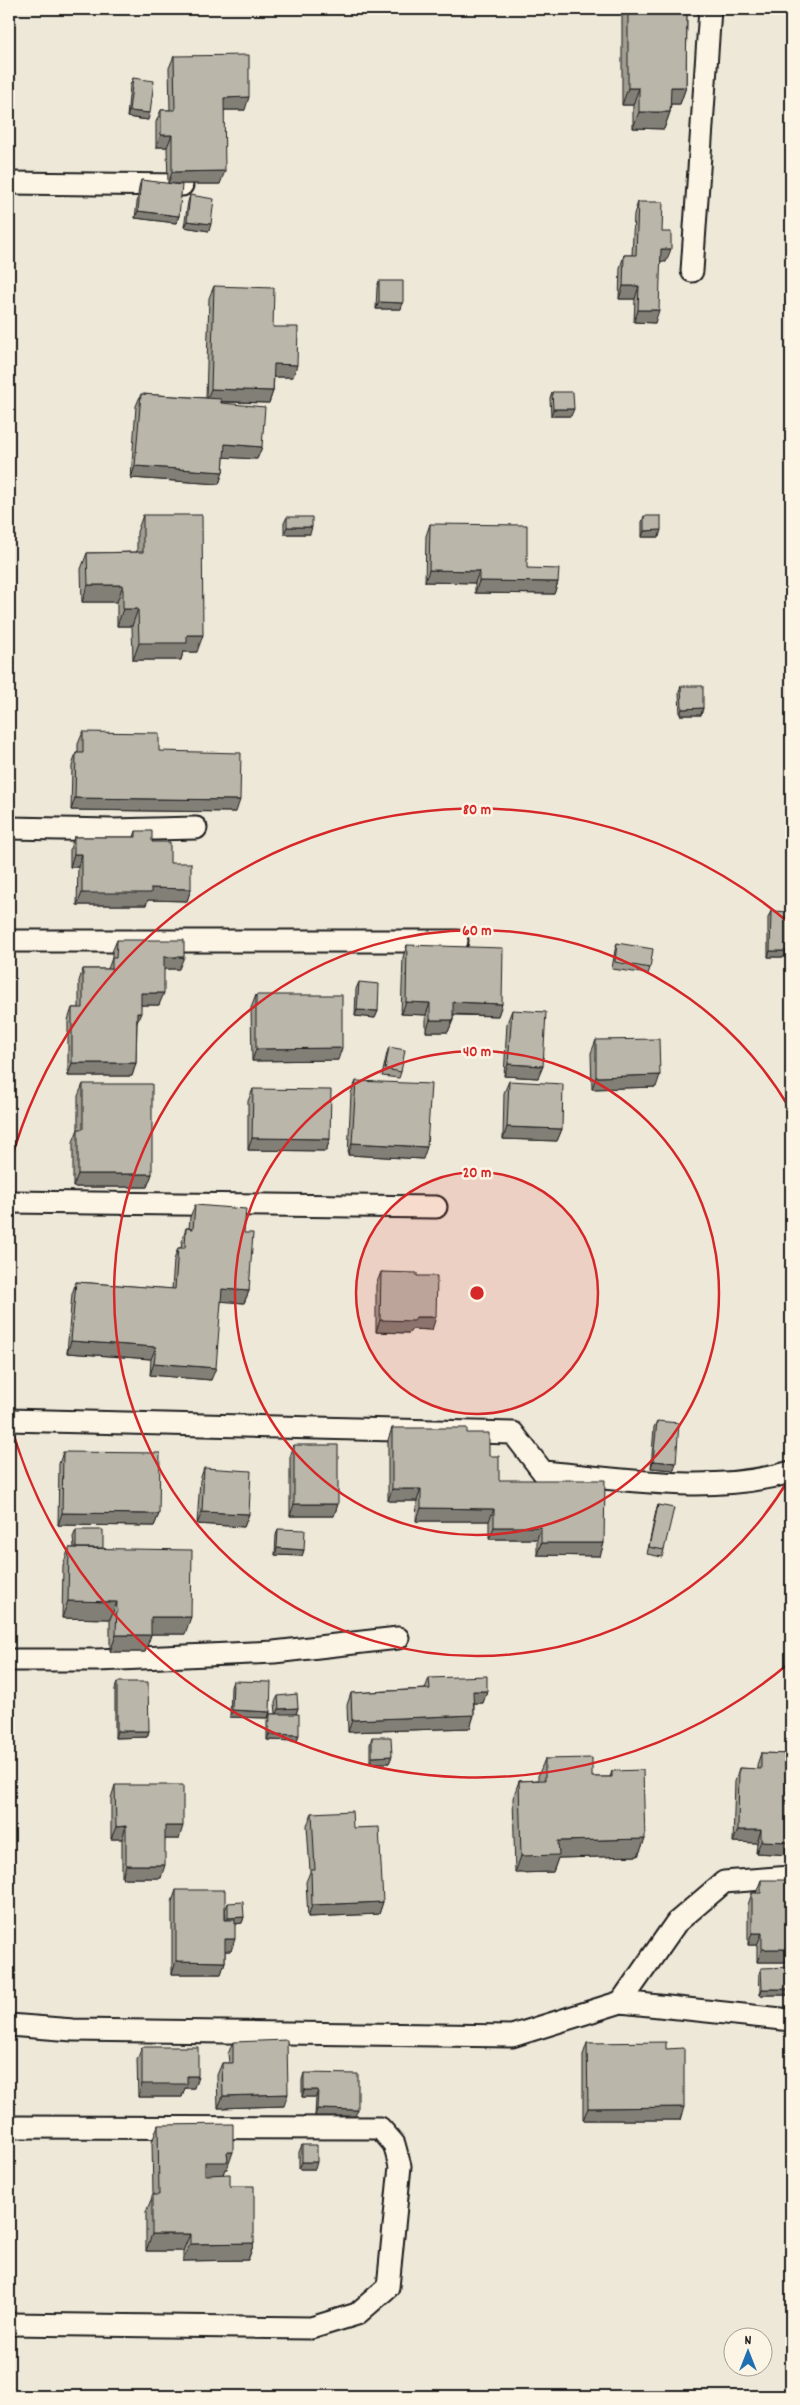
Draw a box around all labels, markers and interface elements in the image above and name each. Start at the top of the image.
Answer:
text: 80 m [463,800,491,822]
text: 60 m [462,921,492,943]
text: 40 m [463,1042,491,1064]
text: 20 m [463,1163,491,1185]
centre of rings [468,1284,486,1302]
north arrow [722,2328,772,2378]
text: N [745,2331,752,2351]

